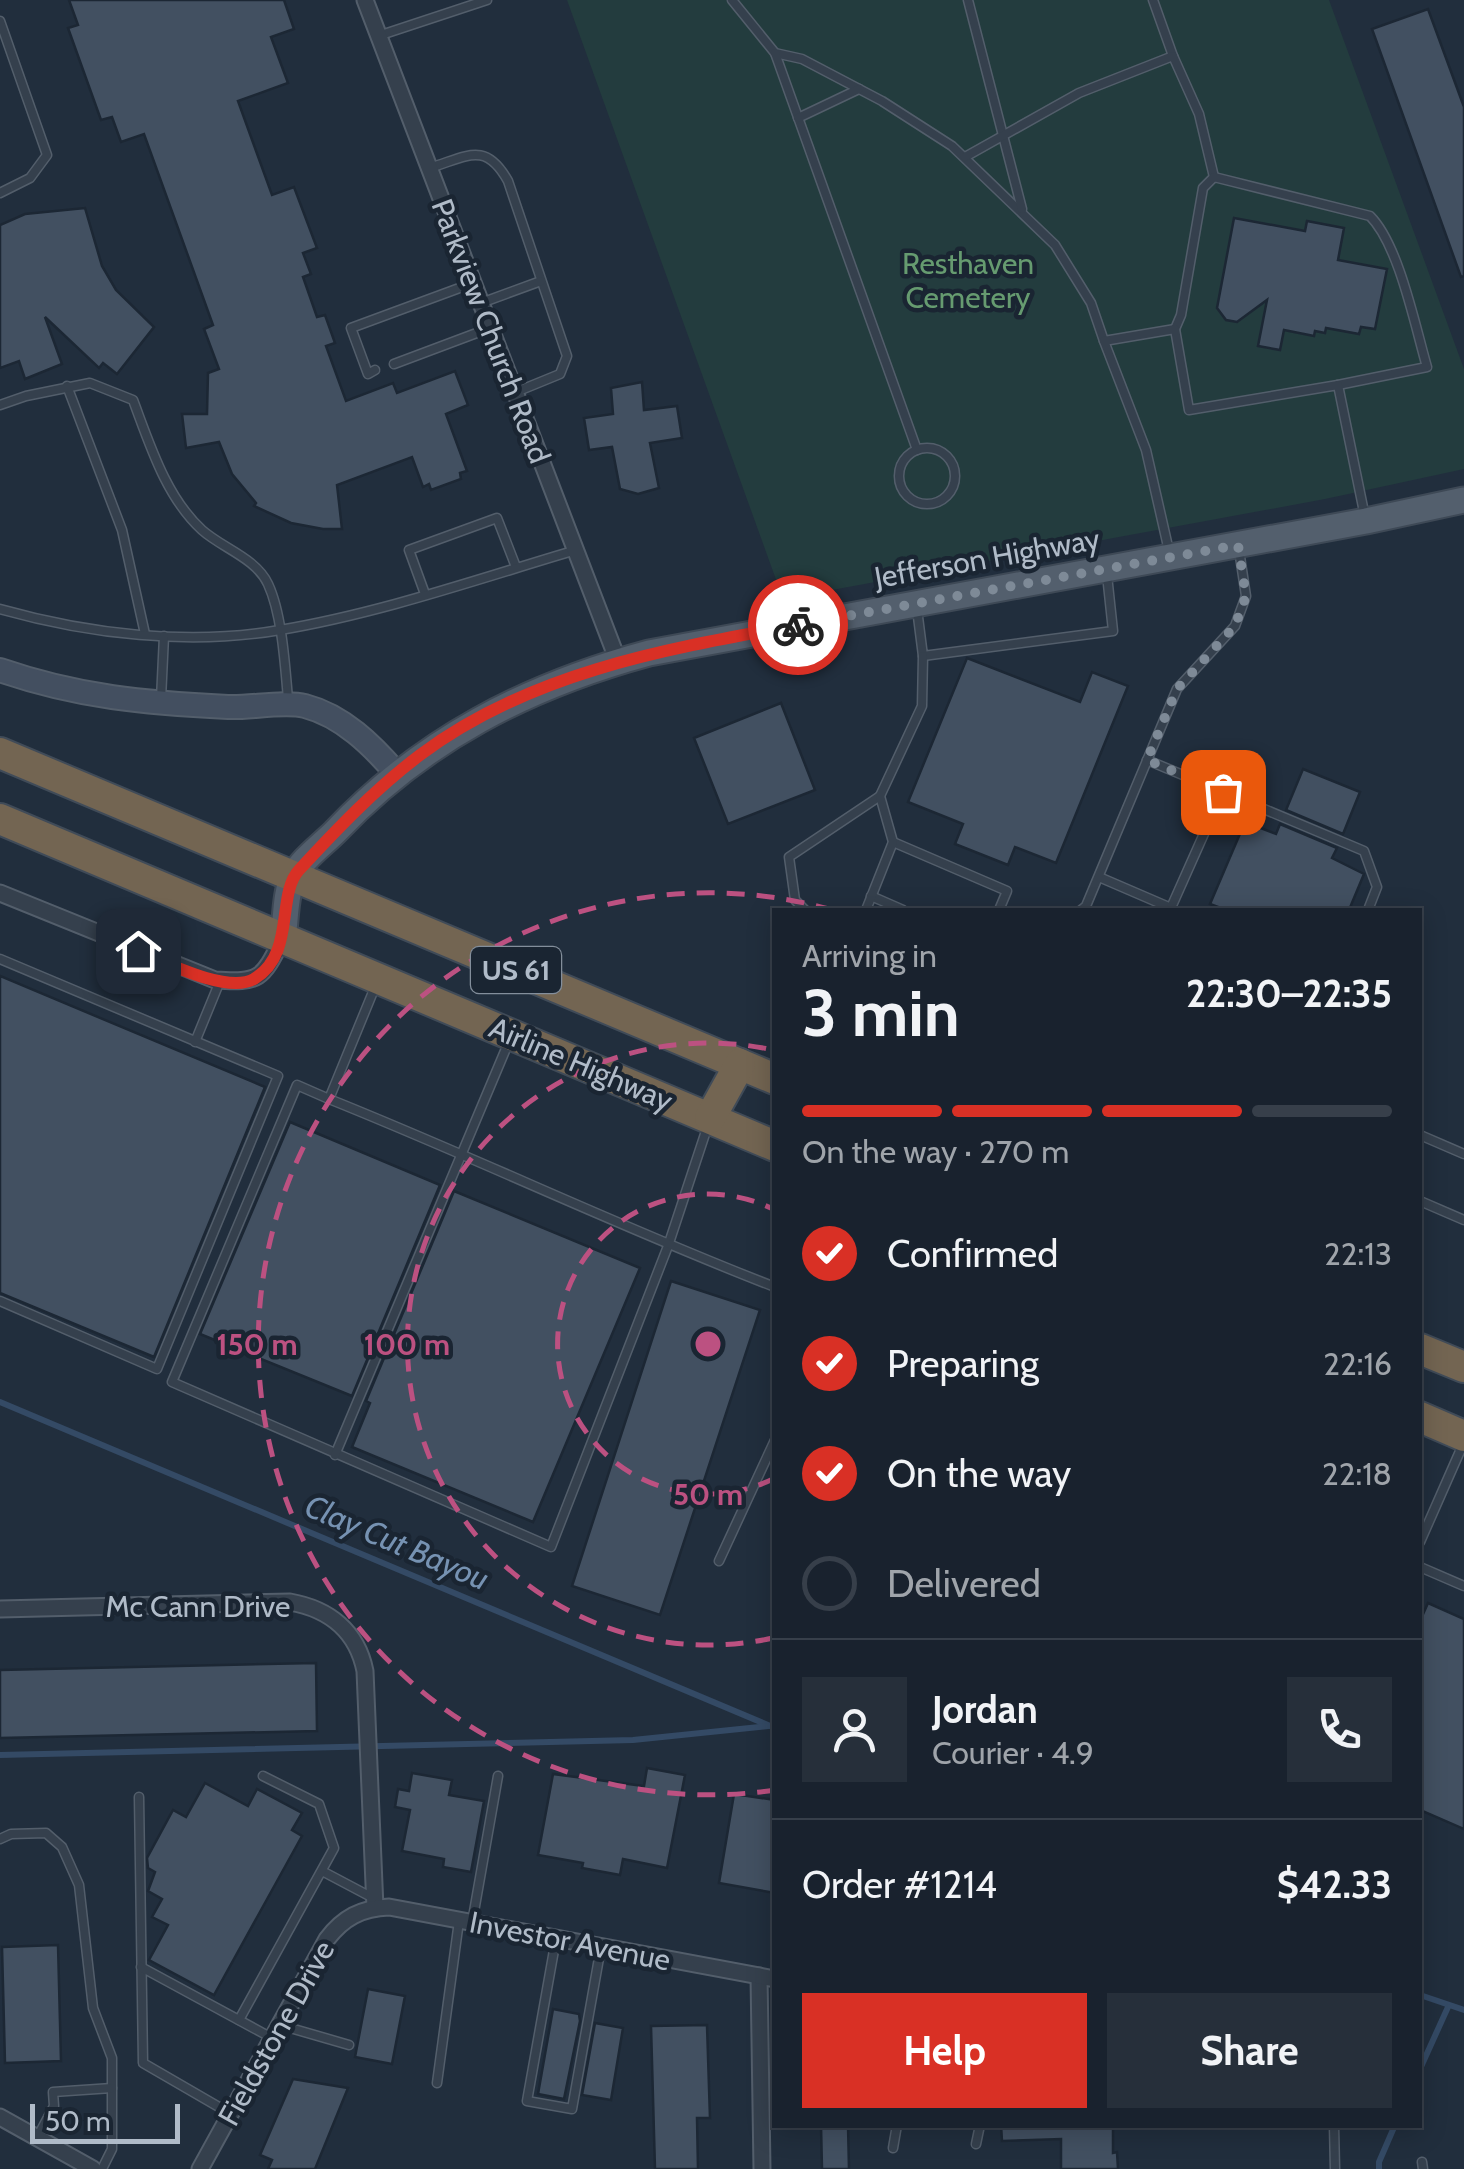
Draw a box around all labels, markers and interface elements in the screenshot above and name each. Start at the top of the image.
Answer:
street label: Parkview Church Road [424,194,558,468]
park label: Resthaven Cemetery [902,245,1034,316]
street label: Jefferson Highway [870,520,1103,596]
courier [748,575,848,675]
icon: bike [771,598,826,653]
pin [1181,750,1266,835]
icon: bag [1196,765,1251,820]
pin [96,909,181,994]
icon: home [111,924,166,979]
text: Arriving in [802,936,937,975]
road number: US 61 [471,947,561,993]
text: 22:30–22:35 [1186,970,1392,1017]
text: 3 min [802,973,960,1052]
street label: Airline Highway [484,1009,678,1119]
text: On the way · 270 m [802,1132,1069,1171]
icon: check [802,1226,857,1281]
text: Confirmed [887,1230,1058,1277]
text: 22:13 [1324,1234,1392,1273]
text: 150 m [216,1326,298,1363]
text: 100 m [364,1326,450,1363]
centre of rings [690,1326,726,1362]
icon: check [802,1336,857,1391]
text: Preparing [887,1340,1039,1387]
text: 22:16 [1323,1344,1392,1383]
icon: check [802,1446,857,1501]
text: On the way [887,1450,1071,1497]
text: 22:18 [1322,1454,1392,1493]
text: 50 m [673,1476,743,1513]
water label: Clay Cut Bayou [299,1486,495,1598]
text: Delivered [887,1560,1041,1607]
street label: Mc Cann Drive [106,1588,290,1625]
button: person [802,1677,907,1782]
button: phone [1287,1677,1392,1782]
text: Jordan [932,1686,1038,1733]
text: Courier · 4.9 [932,1733,1094,1772]
text: Order #1214 [802,1861,997,1908]
text: $42.33 [1277,1861,1392,1908]
street label: Investor Avenue [466,1903,674,1979]
street label: Fieldstone Drive [210,1934,342,2132]
button: Help [802,1993,1087,2108]
button: Share [1107,1993,1392,2108]
scale bar [30,2099,180,2144]
text: 50 m [45,2104,111,2138]

